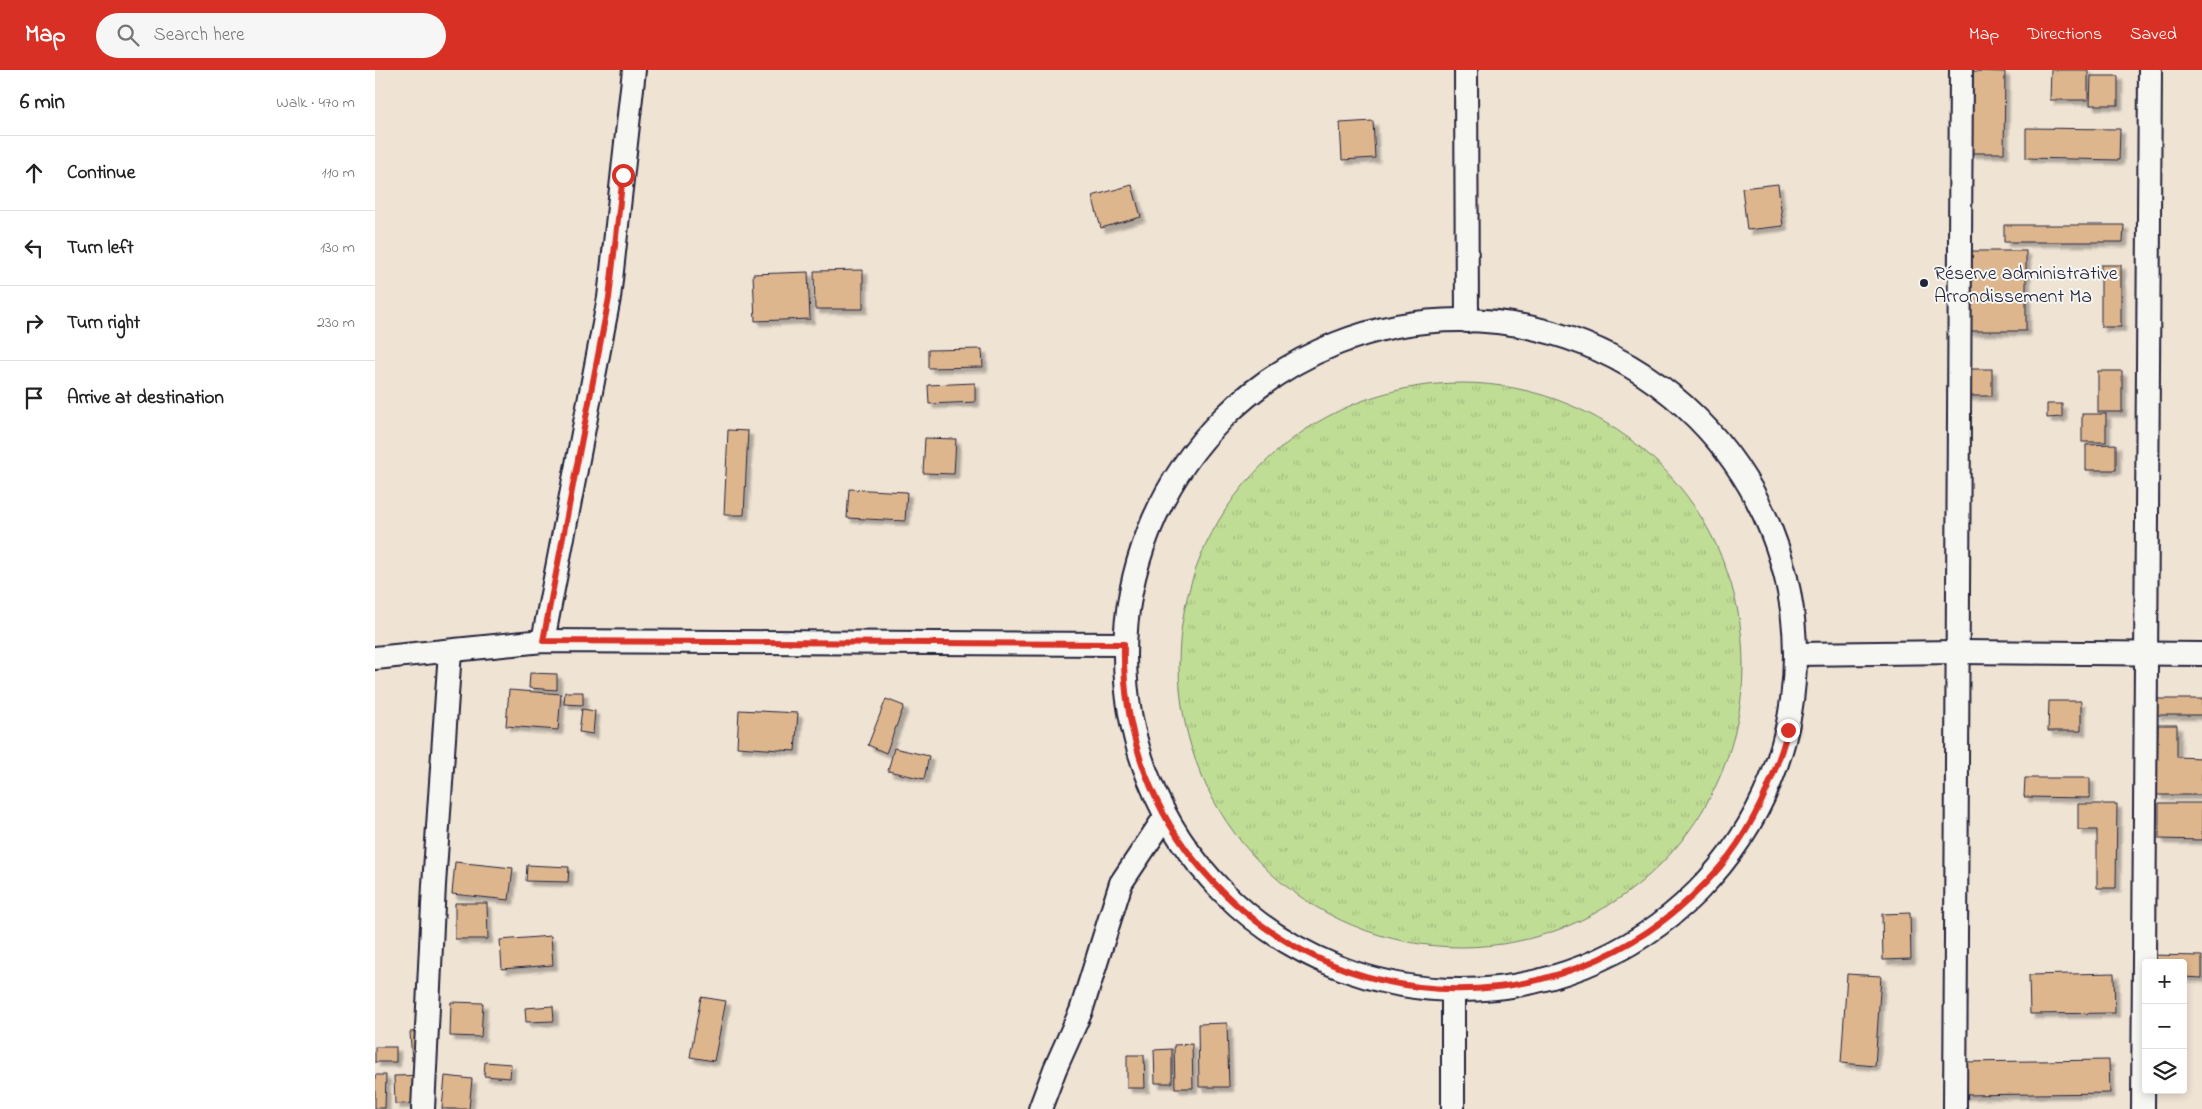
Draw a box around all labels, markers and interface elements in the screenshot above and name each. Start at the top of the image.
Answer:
search box [96,13,446,58]
text: Map [25,18,66,53]
icon: search [114,21,142,49]
text: Search here [154,22,245,49]
text: Map [1969,22,1999,48]
text: Directions [2027,22,2102,48]
text: Saved [2130,22,2177,48]
text: 6 min [20,88,65,118]
text: Walk · 470 m [276,91,355,115]
icon: ahead [20,159,48,187]
text: Continue [67,160,135,187]
text: 110 m [321,161,355,185]
route start [612,164,635,187]
icon: left [20,234,48,262]
text: Turn left [67,235,134,262]
text: 130 m [320,236,355,260]
place label: Réserve administrative Arrondissement Ma [1934,260,2118,312]
marker: Réserve administrative Arrondissement Ma [1918,277,1930,289]
icon: right [20,309,48,337]
text: Turn right [67,310,140,337]
text: 230 m [317,311,355,335]
icon: arrive [20,384,48,412]
text: Arrive at destination [67,385,224,412]
route end [1777,719,1800,742]
map controls [2142,959,2187,1094]
button: + [2142,959,2187,1004]
button: − [2142,1004,2187,1049]
button: layers [2142,1049,2187,1094]

